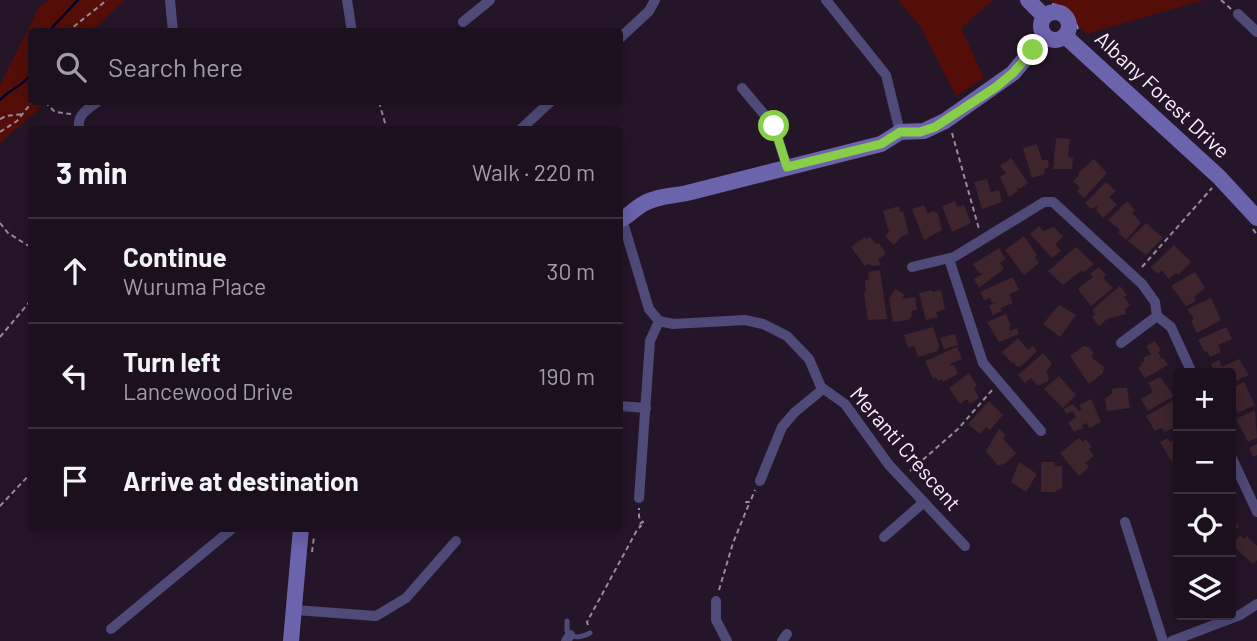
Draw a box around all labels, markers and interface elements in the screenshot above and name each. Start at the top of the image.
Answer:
street label: Albany Forest Drive [1091,25,1235,163]
search box [28,28,623,105]
route end [1017,34,1048,65]
icon: search [52,48,90,86]
text: Search here [108,51,243,82]
route start [758,110,789,141]
text: 3 min [56,154,127,190]
text: Walk · 220 m [472,158,595,186]
text: Continue [123,241,227,272]
icon: ahead [56,252,94,290]
text: 30 m [547,257,595,285]
text: Wuruma Place [123,272,266,300]
text: Turn left [123,346,221,377]
icon: left [56,357,94,395]
text: 190 m [538,362,595,390]
map controls [1173,368,1236,620]
button: + [1173,368,1236,431]
text: Lancewood Drive [123,377,294,405]
street label: Meranti Crescent [846,381,967,515]
button: − [1173,431,1236,494]
icon: arrive [56,462,94,500]
text: Arrive at destination [123,465,359,496]
button: locate [1173,494,1236,557]
button: layers [1173,557,1236,620]

